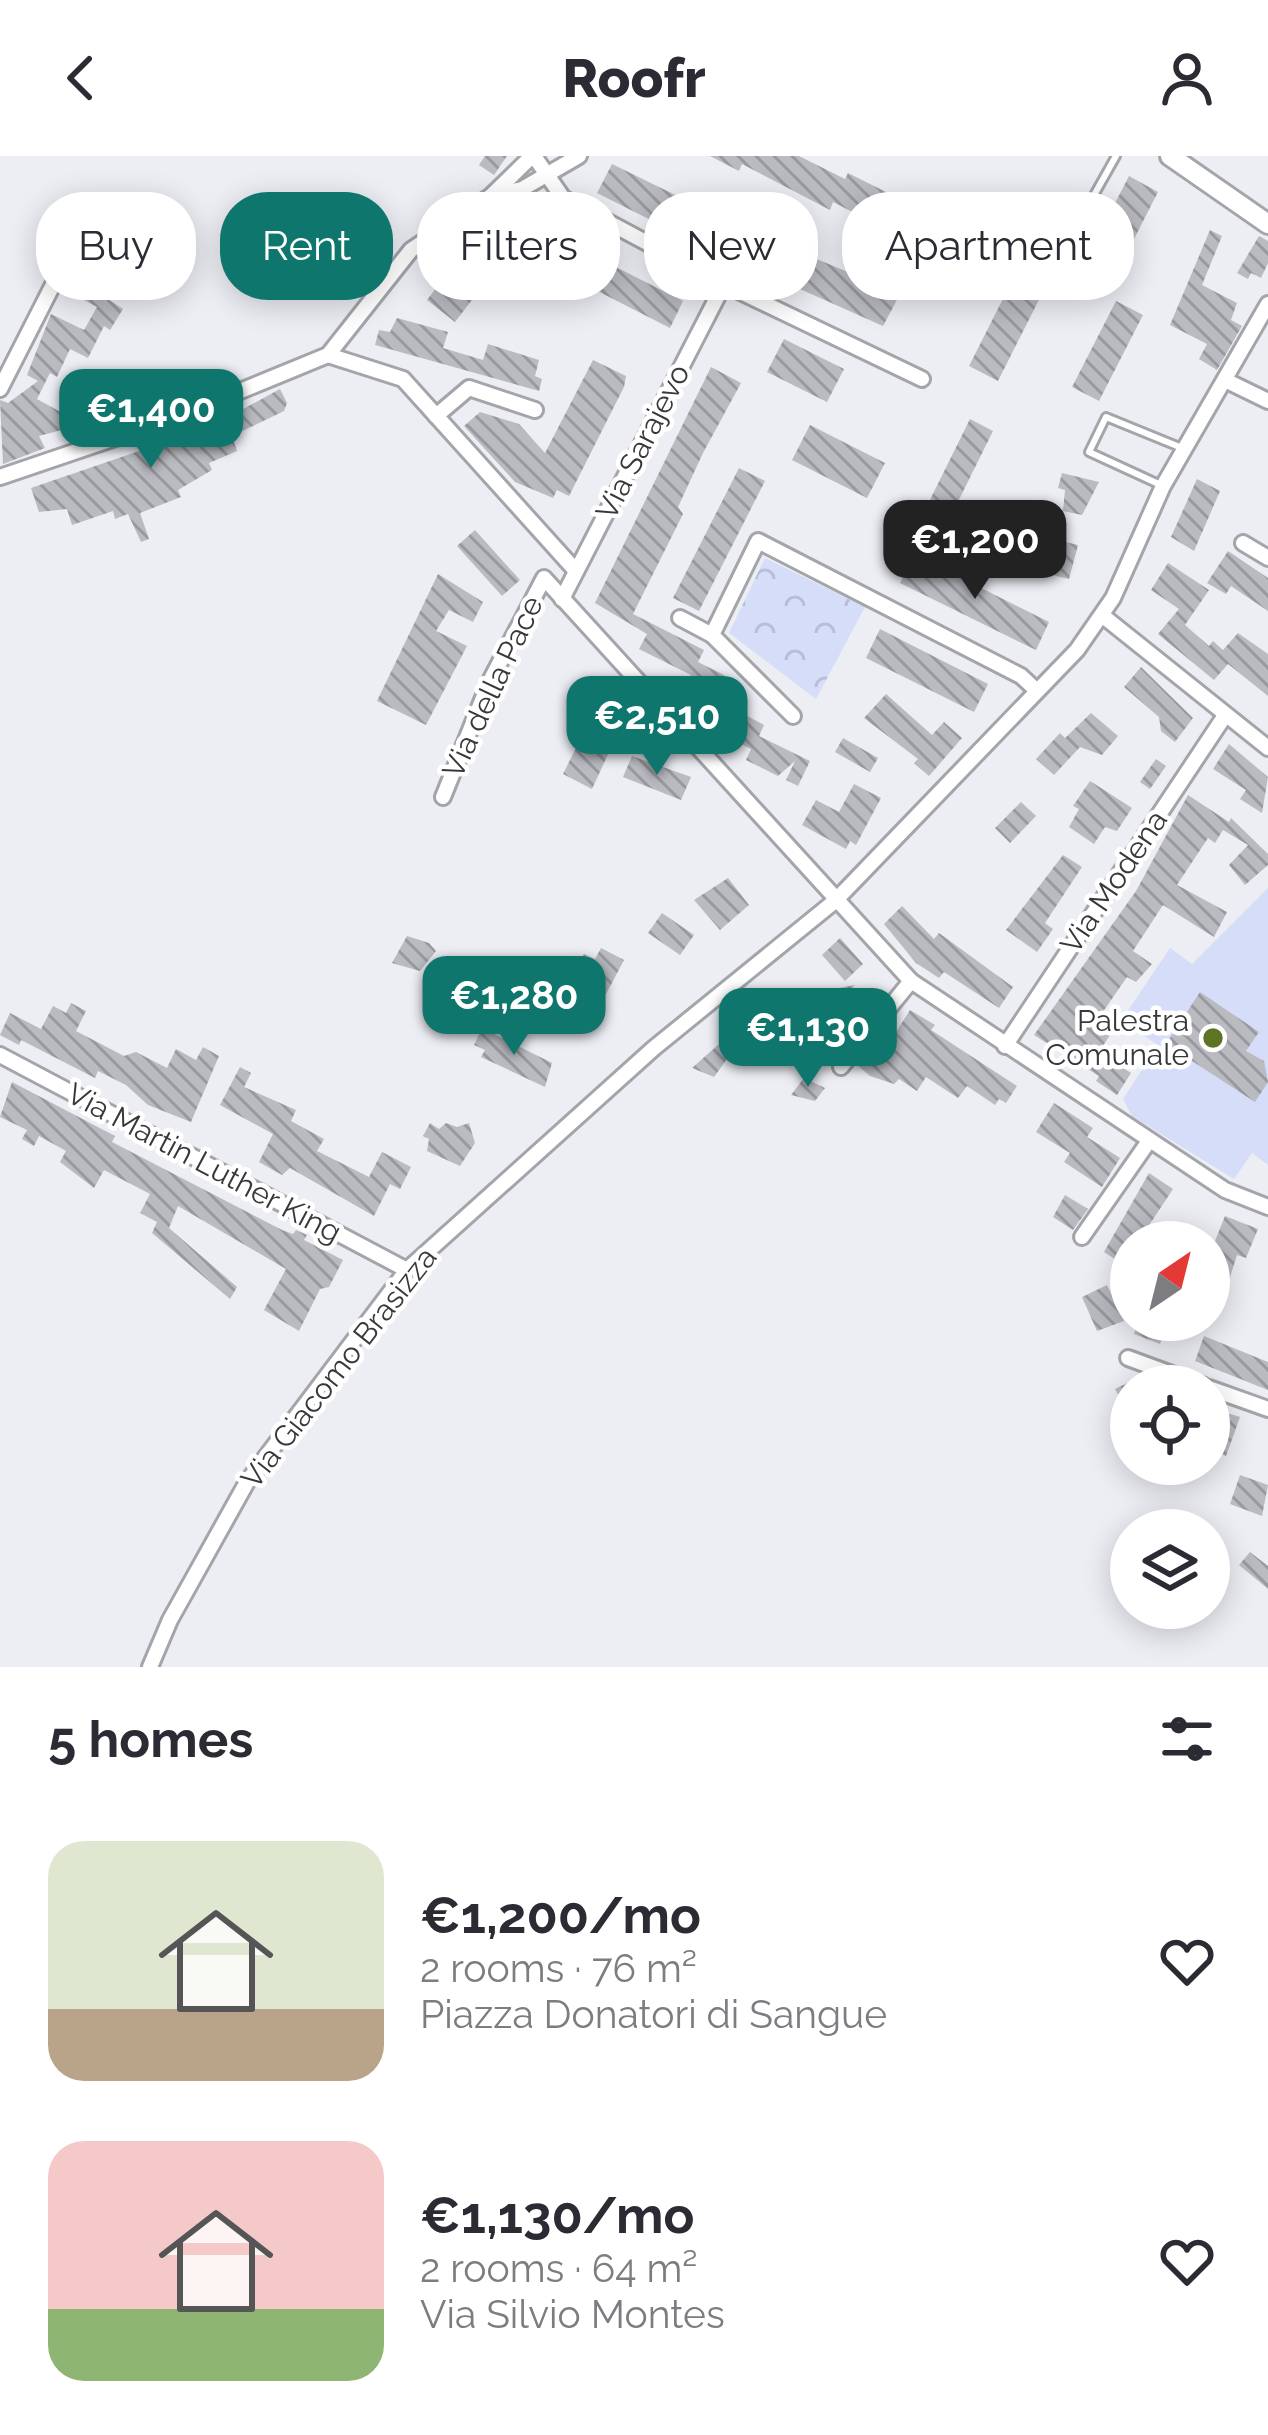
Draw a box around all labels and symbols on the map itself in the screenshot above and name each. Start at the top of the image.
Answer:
street label: Via Sarajevo [588,358,697,525]
pin: €1,400 [53,369,249,471]
pin: €1,200 [877,500,1073,602]
street label: Via della Pace [435,590,550,783]
pin: €2,510 [559,676,755,778]
street label: Via Modena [1053,804,1174,960]
pin: €1,280 [416,956,612,1058]
pin: €1,130 [710,988,906,1090]
place label: Palestra Comunale [1046,1003,1189,1072]
marker: Palestra Comunale [1200,1025,1226,1051]
street label: Via Martin Luther King [61,1075,347,1250]
north arrow [1110,1221,1230,1341]
street label: Via Giacomo Brasizza [234,1240,444,1495]

